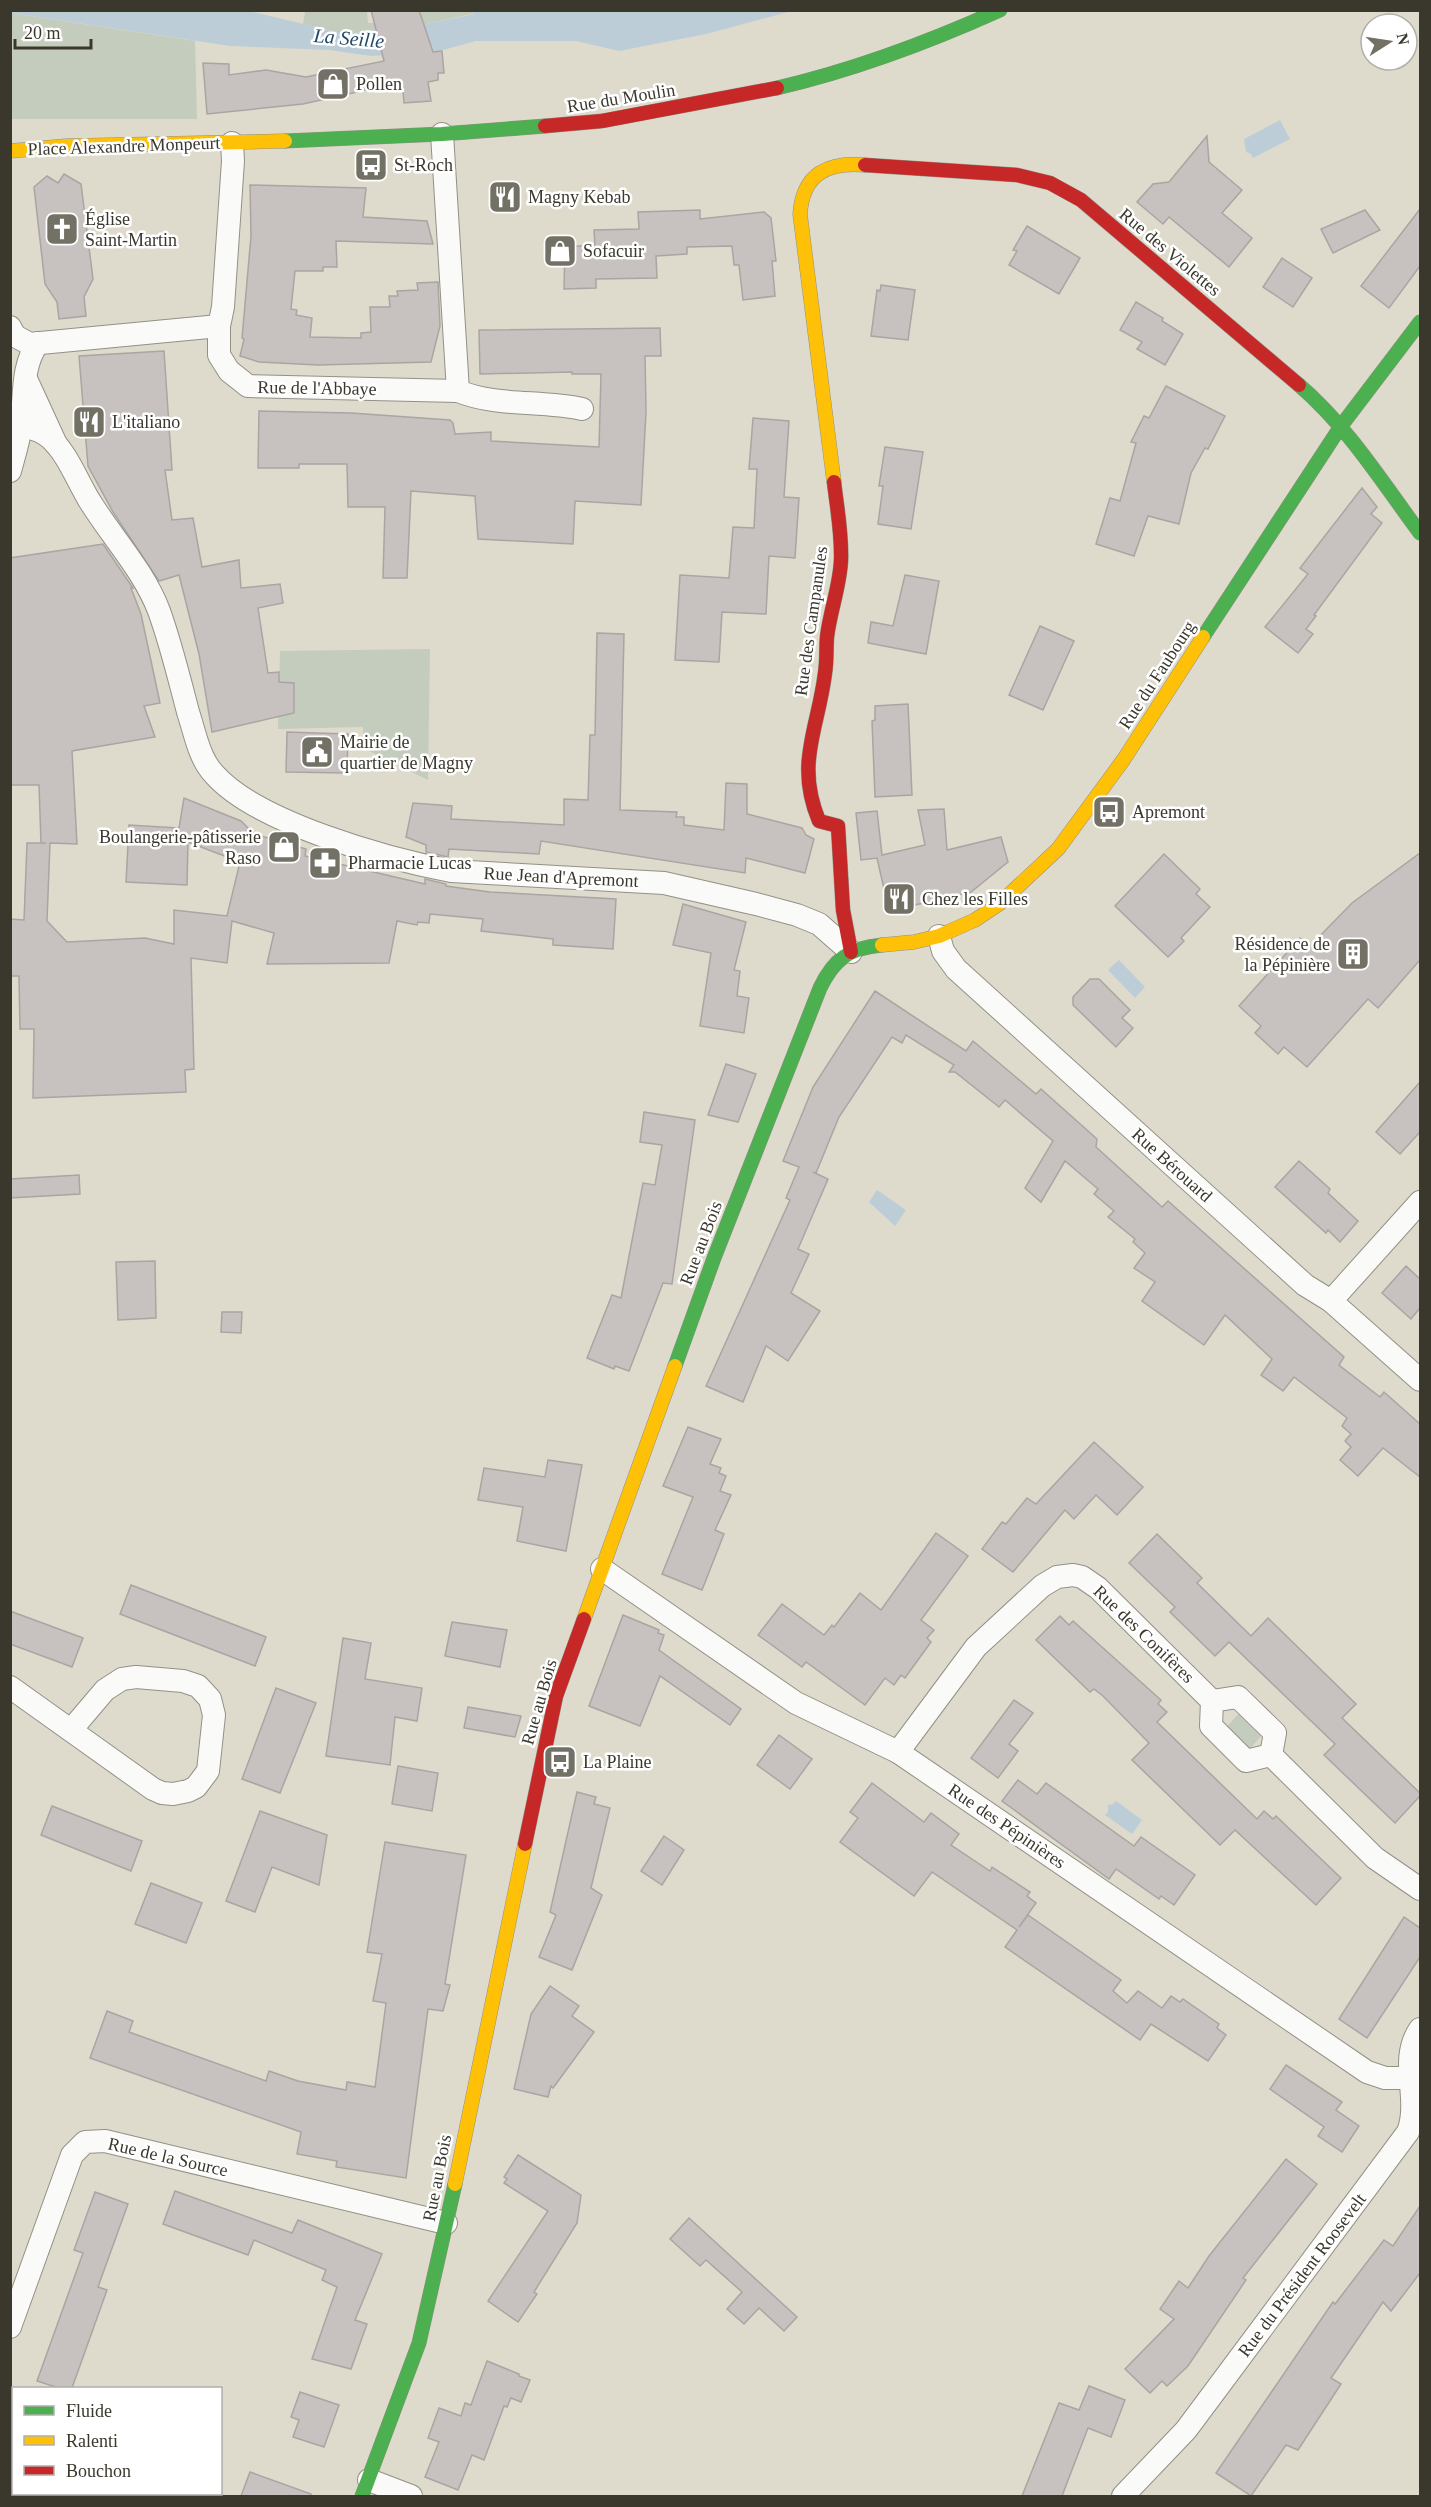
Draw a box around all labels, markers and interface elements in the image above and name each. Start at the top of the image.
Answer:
scale bar [15,12,92,50]
north arrow [1359,12,1419,72]
text: 20 m [24,23,61,43]
water label: La Seille [312,24,385,52]
text: N [1394,32,1413,47]
shop icon: Pollen [315,66,351,102]
place label: Pollen [356,74,402,94]
street label: Rue du Moulin [566,80,676,116]
street label: Place Alexandre Monpeurt [27,133,221,159]
bus stop icon: St-Roch [353,147,389,183]
place label: St-Roch [394,155,453,175]
restaurant icon: Magny Kebab [487,179,523,215]
place label: Magny Kebab [528,187,630,207]
street label: Rue des Violettes [1115,204,1225,300]
place label: Église Saint-Martin [85,208,177,250]
church icon: Église Saint-Martin [44,211,80,247]
shop icon: Sofacuir [542,233,578,269]
place label: Sofacuir [583,241,644,261]
street label: Rue de l'Abbaye [257,377,377,399]
restaurant icon: L'italiano [71,404,107,440]
place label: L'italiano [112,412,180,432]
street label: Rue des Campanules [791,545,831,697]
street label: Rue du Faubourg [1115,617,1199,733]
place label: Mairie de quartier de Magny [340,732,473,773]
public building icon: Mairie de quartier de Magny [299,734,335,770]
bus stop icon: Apremont [1091,794,1127,830]
place label: Apremont [1132,802,1205,822]
place label: Boulangerie-pâtisserie Raso [99,827,261,868]
shop icon: Boulangerie-pâtisserie Raso [266,829,302,865]
pharmacy icon: Pharmacie Lucas [307,845,343,881]
place label: Pharmacie Lucas [348,853,471,873]
street label: Rue Jean d'Apremont [483,863,639,891]
restaurant icon: Chez les Filles [881,881,917,917]
place label: Chez les Filles [922,889,1028,909]
place label: Résidence de la Pépinière [1235,934,1330,975]
building icon: Résidence de la Pépinière [1335,936,1371,972]
street label: Rue Bérouard [1128,1124,1216,1206]
street label: Rue au Bois [676,1198,726,1288]
street label: Rue des Conifères [1090,1581,1198,1687]
street label: Rue au Bois [517,1657,561,1747]
bus stop icon: La Plaine [542,1744,578,1780]
place label: La Plaine [583,1752,651,1772]
street label: Rue des Pépinières [945,1779,1069,1873]
street label: Rue de la Source [106,2133,230,2181]
street label: Rue au Bois [419,2133,455,2223]
street label: Rue du Président Roosevelt [1234,2189,1370,2361]
legend [12,2387,222,2495]
text: Fluide [66,2401,112,2421]
text: Ralenti [66,2431,118,2451]
text: Bouchon [66,2461,131,2481]

